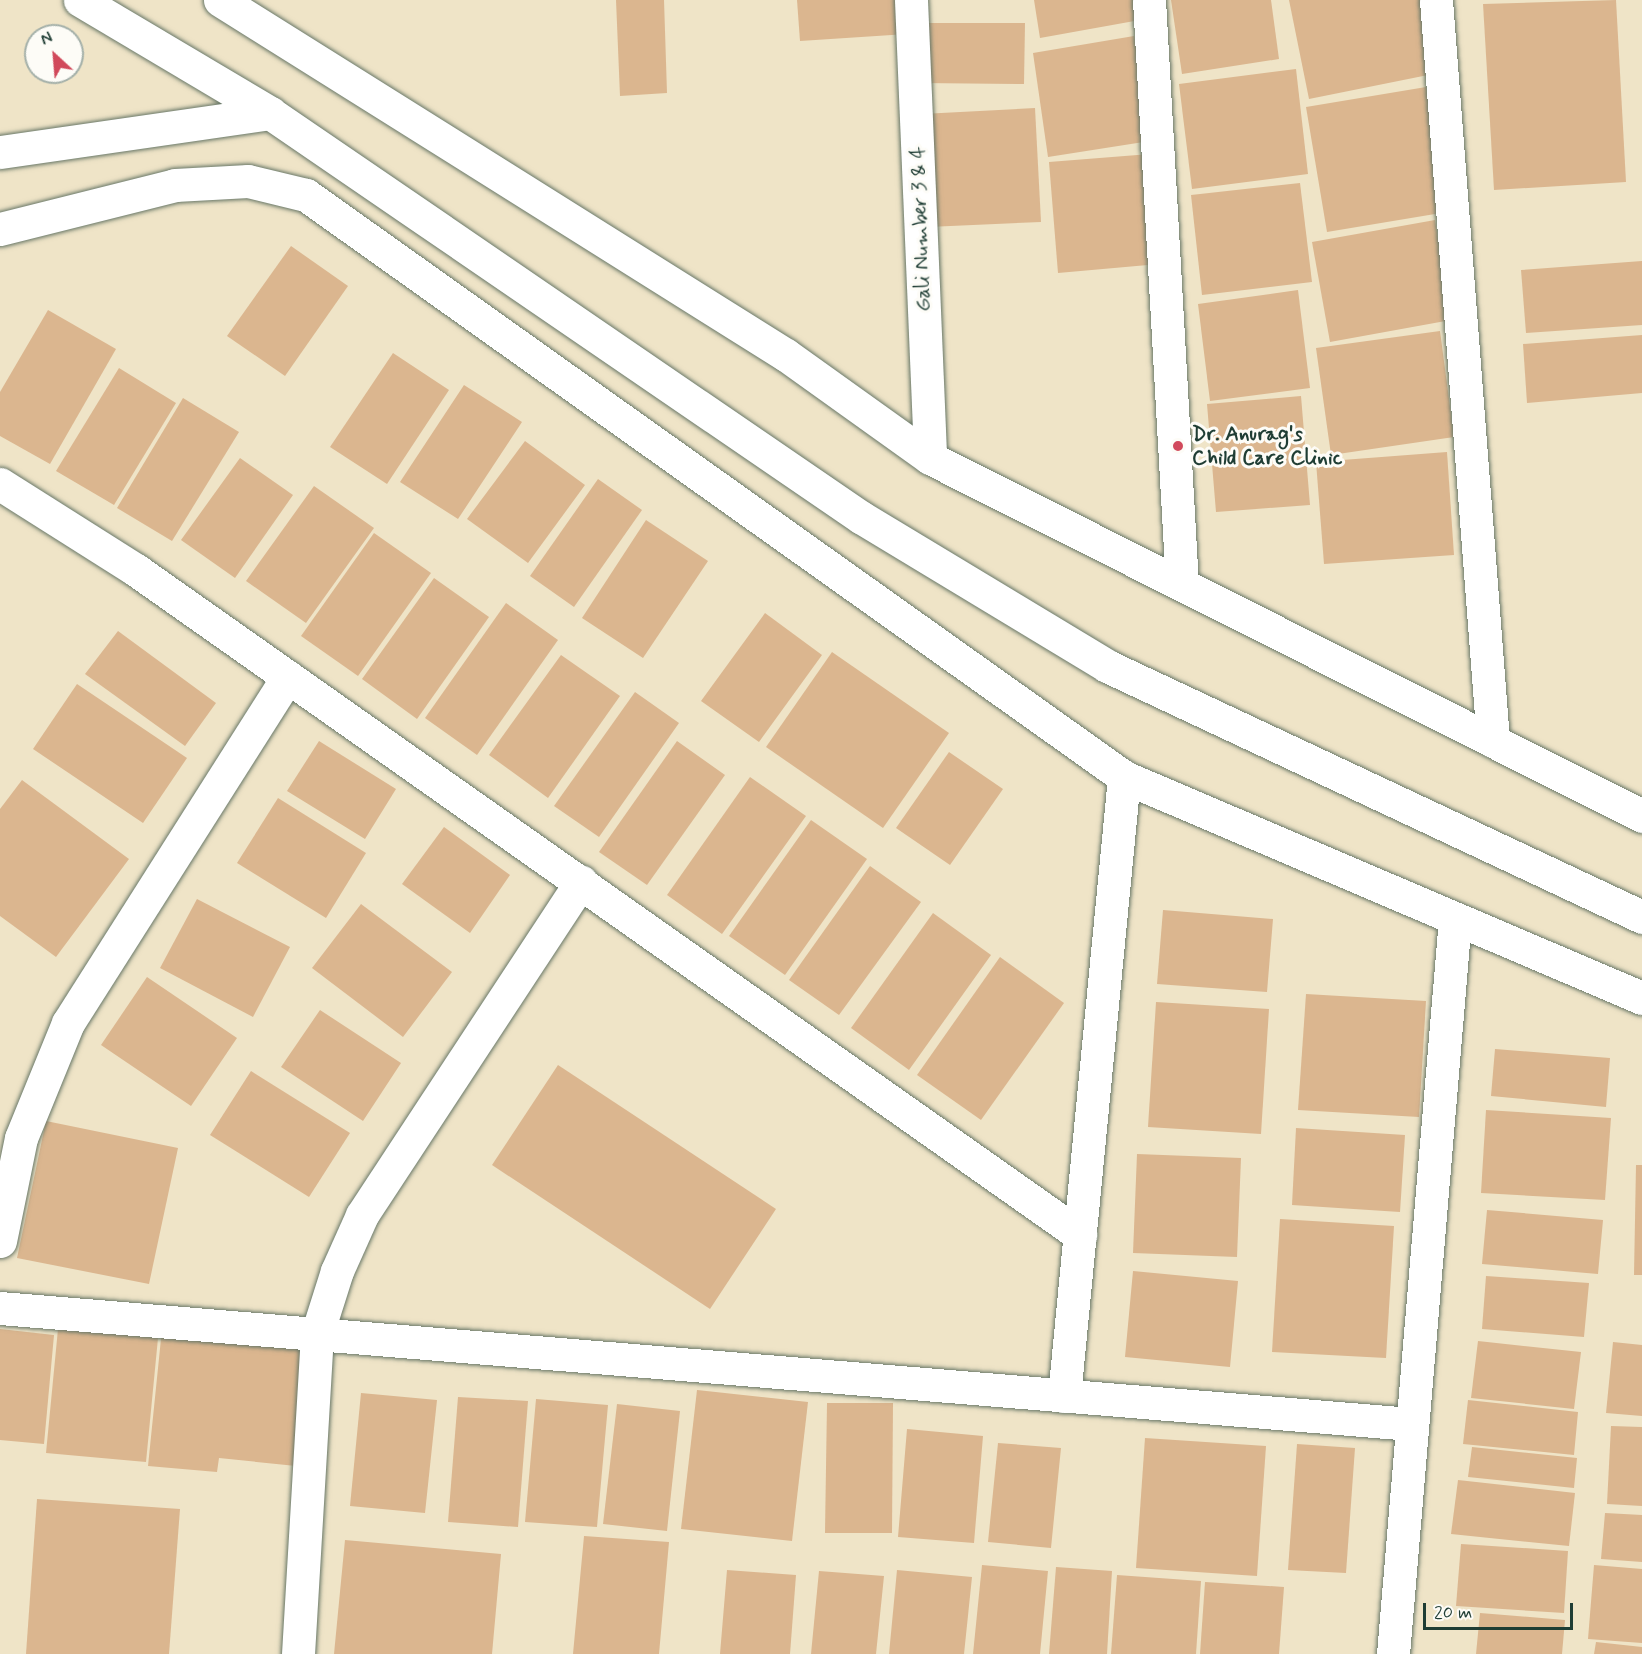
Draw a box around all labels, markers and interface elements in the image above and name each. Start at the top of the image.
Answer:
north arrow [24,24,84,84]
text: N [37,27,56,51]
street label: Gali Number 3 & 4 [906,146,936,312]
place label: Dr. Anurag's Child Care Clinic [1192,421,1344,471]
marker: Dr. Anurag's Child Care Clinic [1169,437,1187,455]
scale bar [1426,1591,1576,1629]
text: 20 m [1434,1601,1472,1625]

